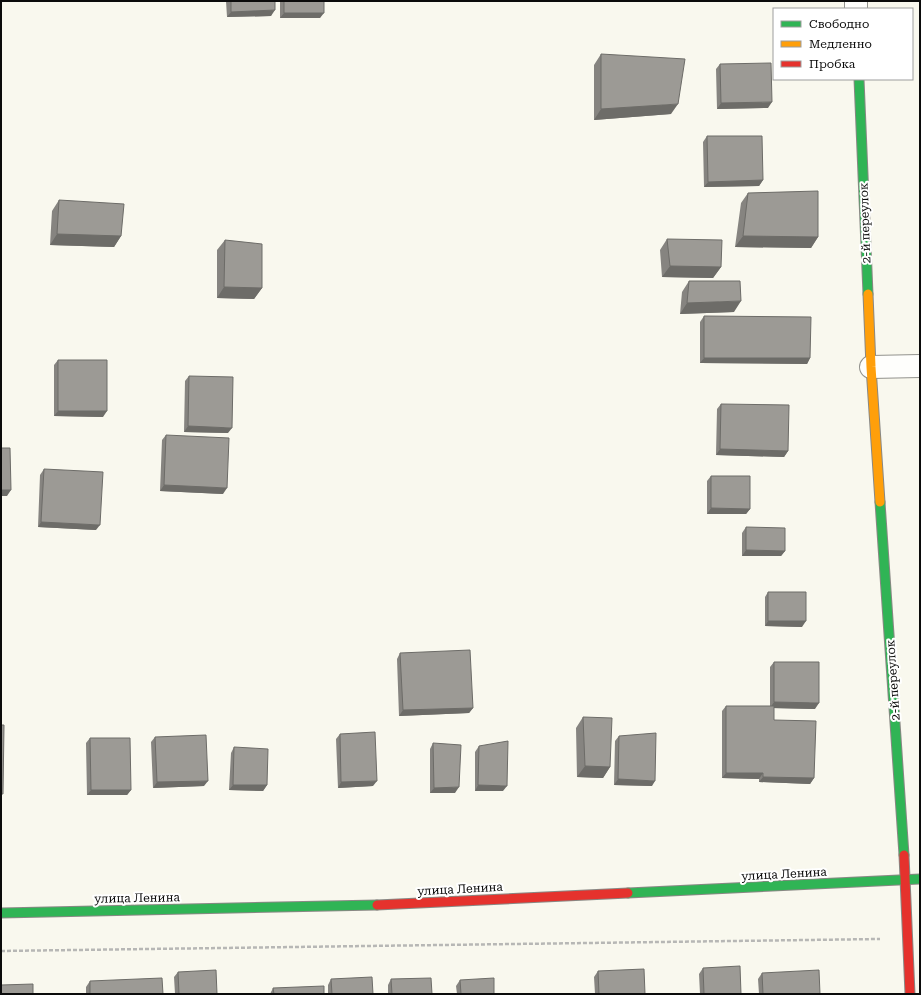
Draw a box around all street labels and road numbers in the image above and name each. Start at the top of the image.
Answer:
street label: 2-й переулок [857,182,873,264]
street label: 2-й переулок [883,639,903,721]
street label: улица Ленина [741,865,828,883]
street label: улица Ленина [417,880,504,898]
street label: улица Ленина [94,890,180,906]

